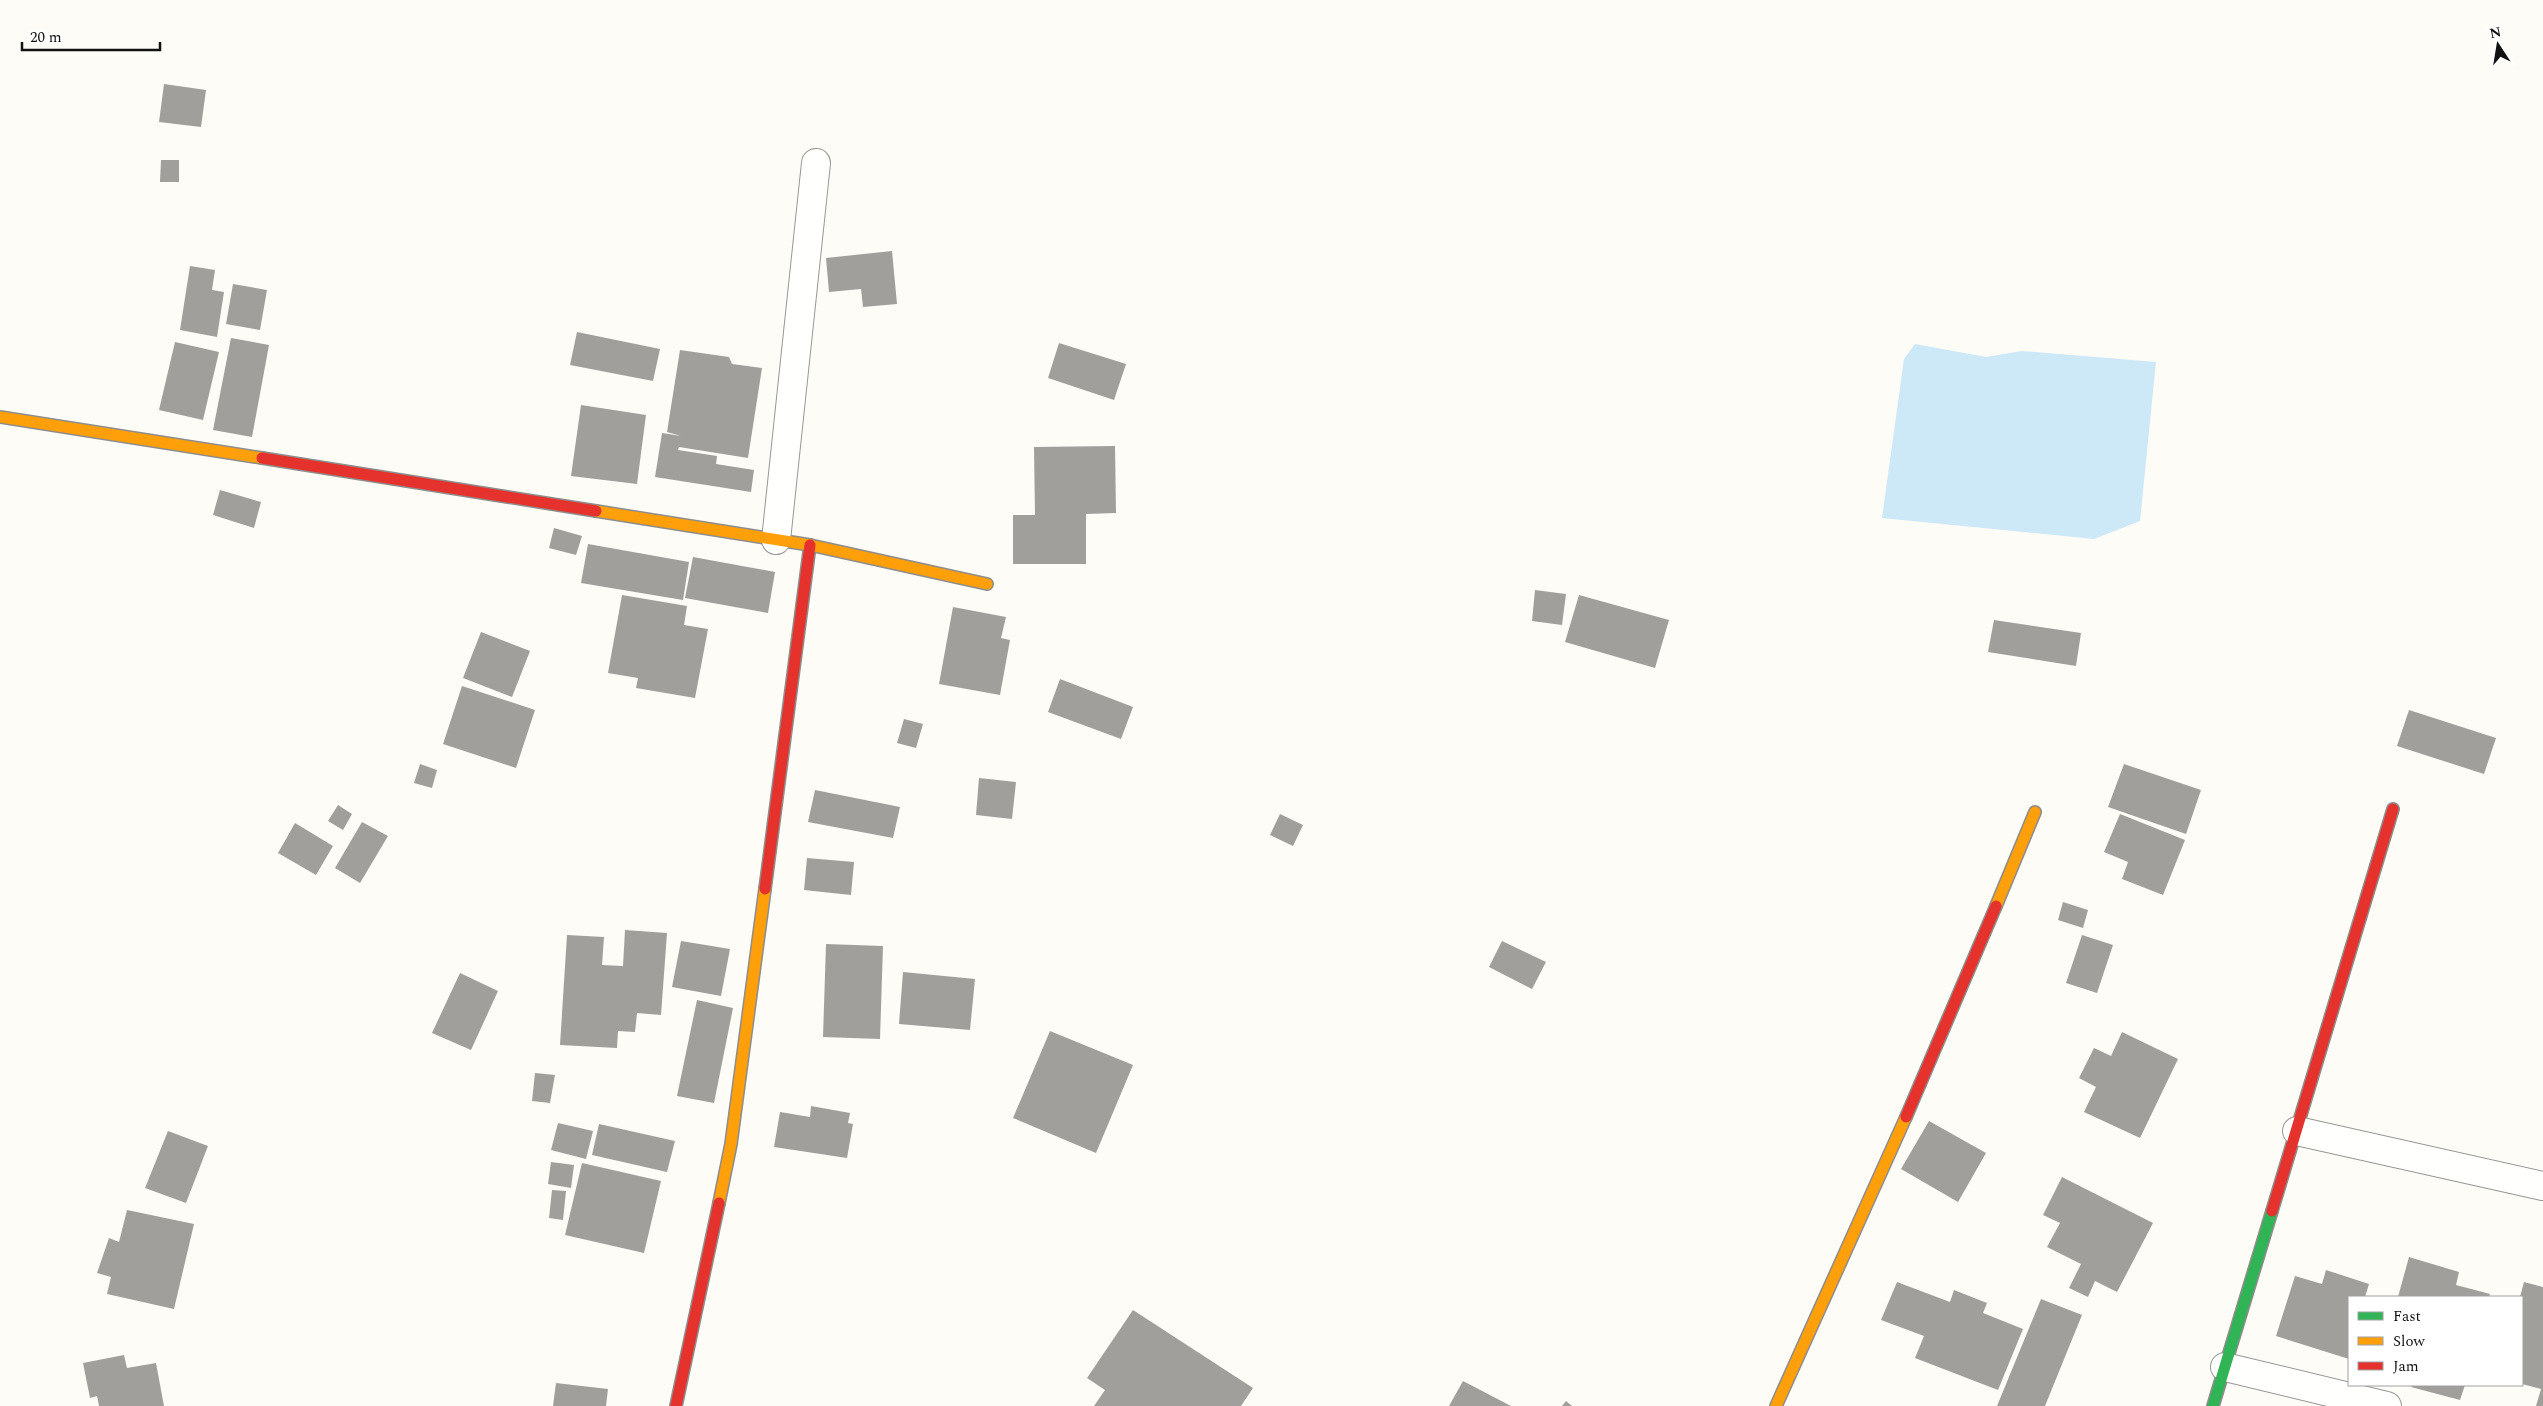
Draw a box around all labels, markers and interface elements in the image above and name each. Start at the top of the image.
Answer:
scale bar [22,20,160,52]
north arrow [2473,20,2523,70]
text: N [2488,21,2503,44]
text: 20 m [30,26,62,49]
legend [2348,1296,2523,1386]
text: Fast [2393,1305,2421,1328]
text: Slow [2393,1330,2425,1353]
text: Jam [2393,1355,2419,1378]

